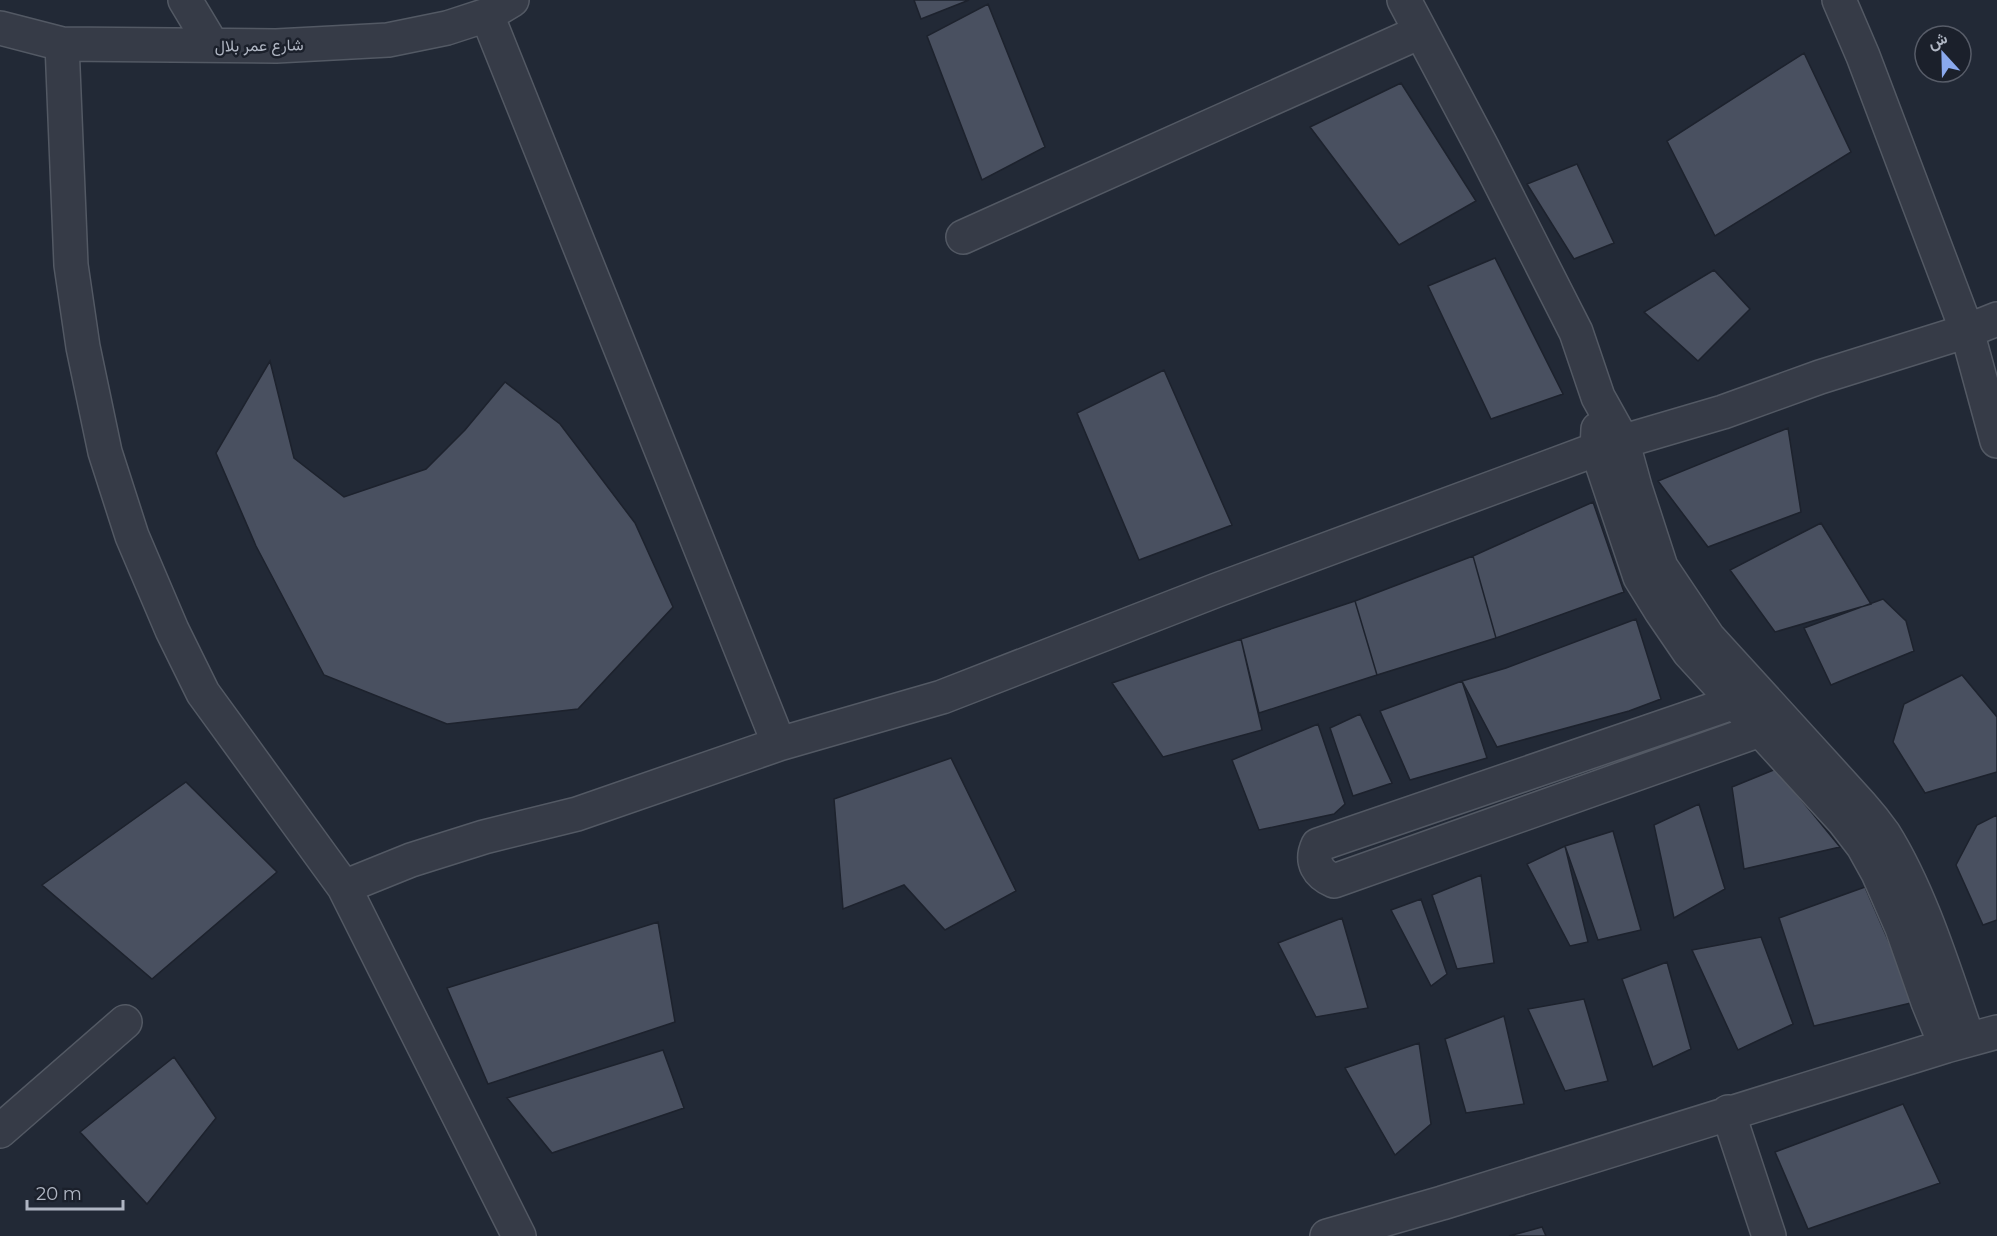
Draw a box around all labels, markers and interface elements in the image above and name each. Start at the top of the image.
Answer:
north arrow [1913,24,1973,84]
text: ش [1925,28,1950,53]
street label: شارع عمر بلال [214,35,304,58]
scale bar [27,1173,123,1211]
text: 20 m [36,1183,82,1205]

